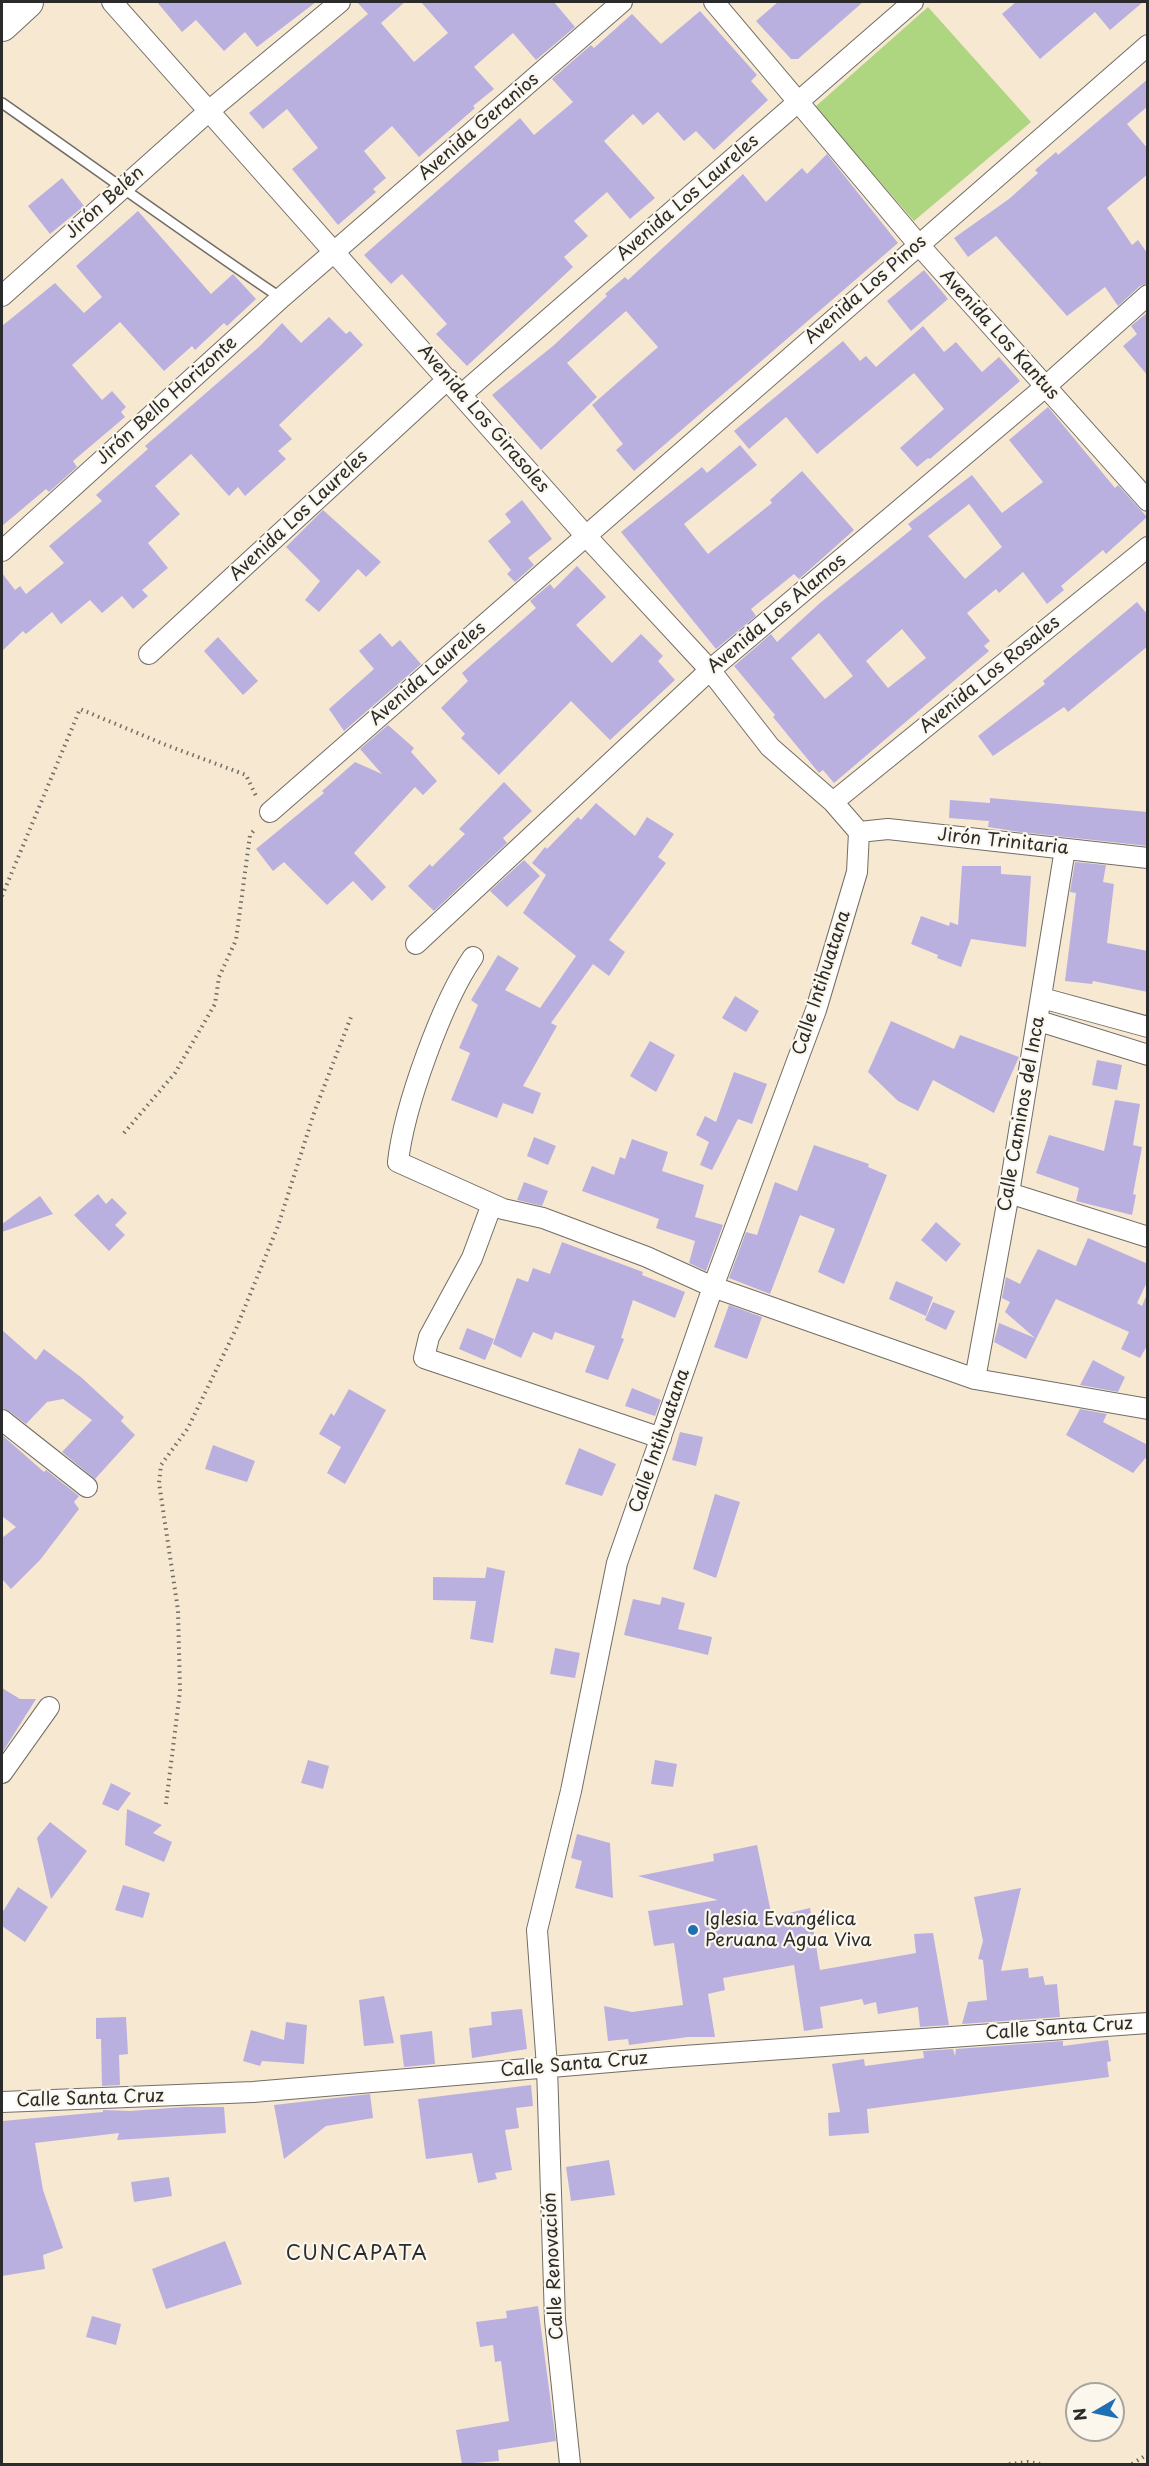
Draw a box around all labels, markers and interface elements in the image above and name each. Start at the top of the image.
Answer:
street label: Avenida Geranios [414,69,544,185]
street label: Avenida Los Laureles [613,130,763,266]
street label: Jirón Belén [61,162,149,244]
street label: Avenida Los Pinos [801,231,931,349]
street label: Avenida Los Kantus [935,266,1063,404]
street label: Jirón Bello Horizonte [92,332,242,470]
street label: Avenida Los Girasoles [413,341,553,497]
street label: Avenida Los Laureles [225,446,373,586]
street label: Avenida Los Alamos [703,550,851,678]
street label: Avenida Los Rosales [915,612,1065,738]
street label: Avenida Laureles [366,618,490,730]
street label: Jirón Trinitaria [936,824,1070,860]
street label: Calle Intihuatana [788,908,856,1058]
street label: Calle Caminos del Inca [994,1015,1050,1213]
street label: Calle Intihuatana [625,1366,695,1516]
place label: Iglesia Evangélica Peruana Agua Viva [705,1909,872,1952]
marker: Iglesia Evangélica Peruana Agua Viva [686,1923,700,1937]
street label: Calle Santa Cruz [985,2013,1133,2045]
street label: Calle Santa Cruz [500,2048,648,2082]
street label: Calle Santa Cruz [16,2086,164,2112]
street label: Calle Renovación [539,2192,569,2340]
district label: CUNCAPATA [286,2242,428,2266]
north arrow [1065,2382,1125,2442]
text: N [1066,2406,1092,2423]

